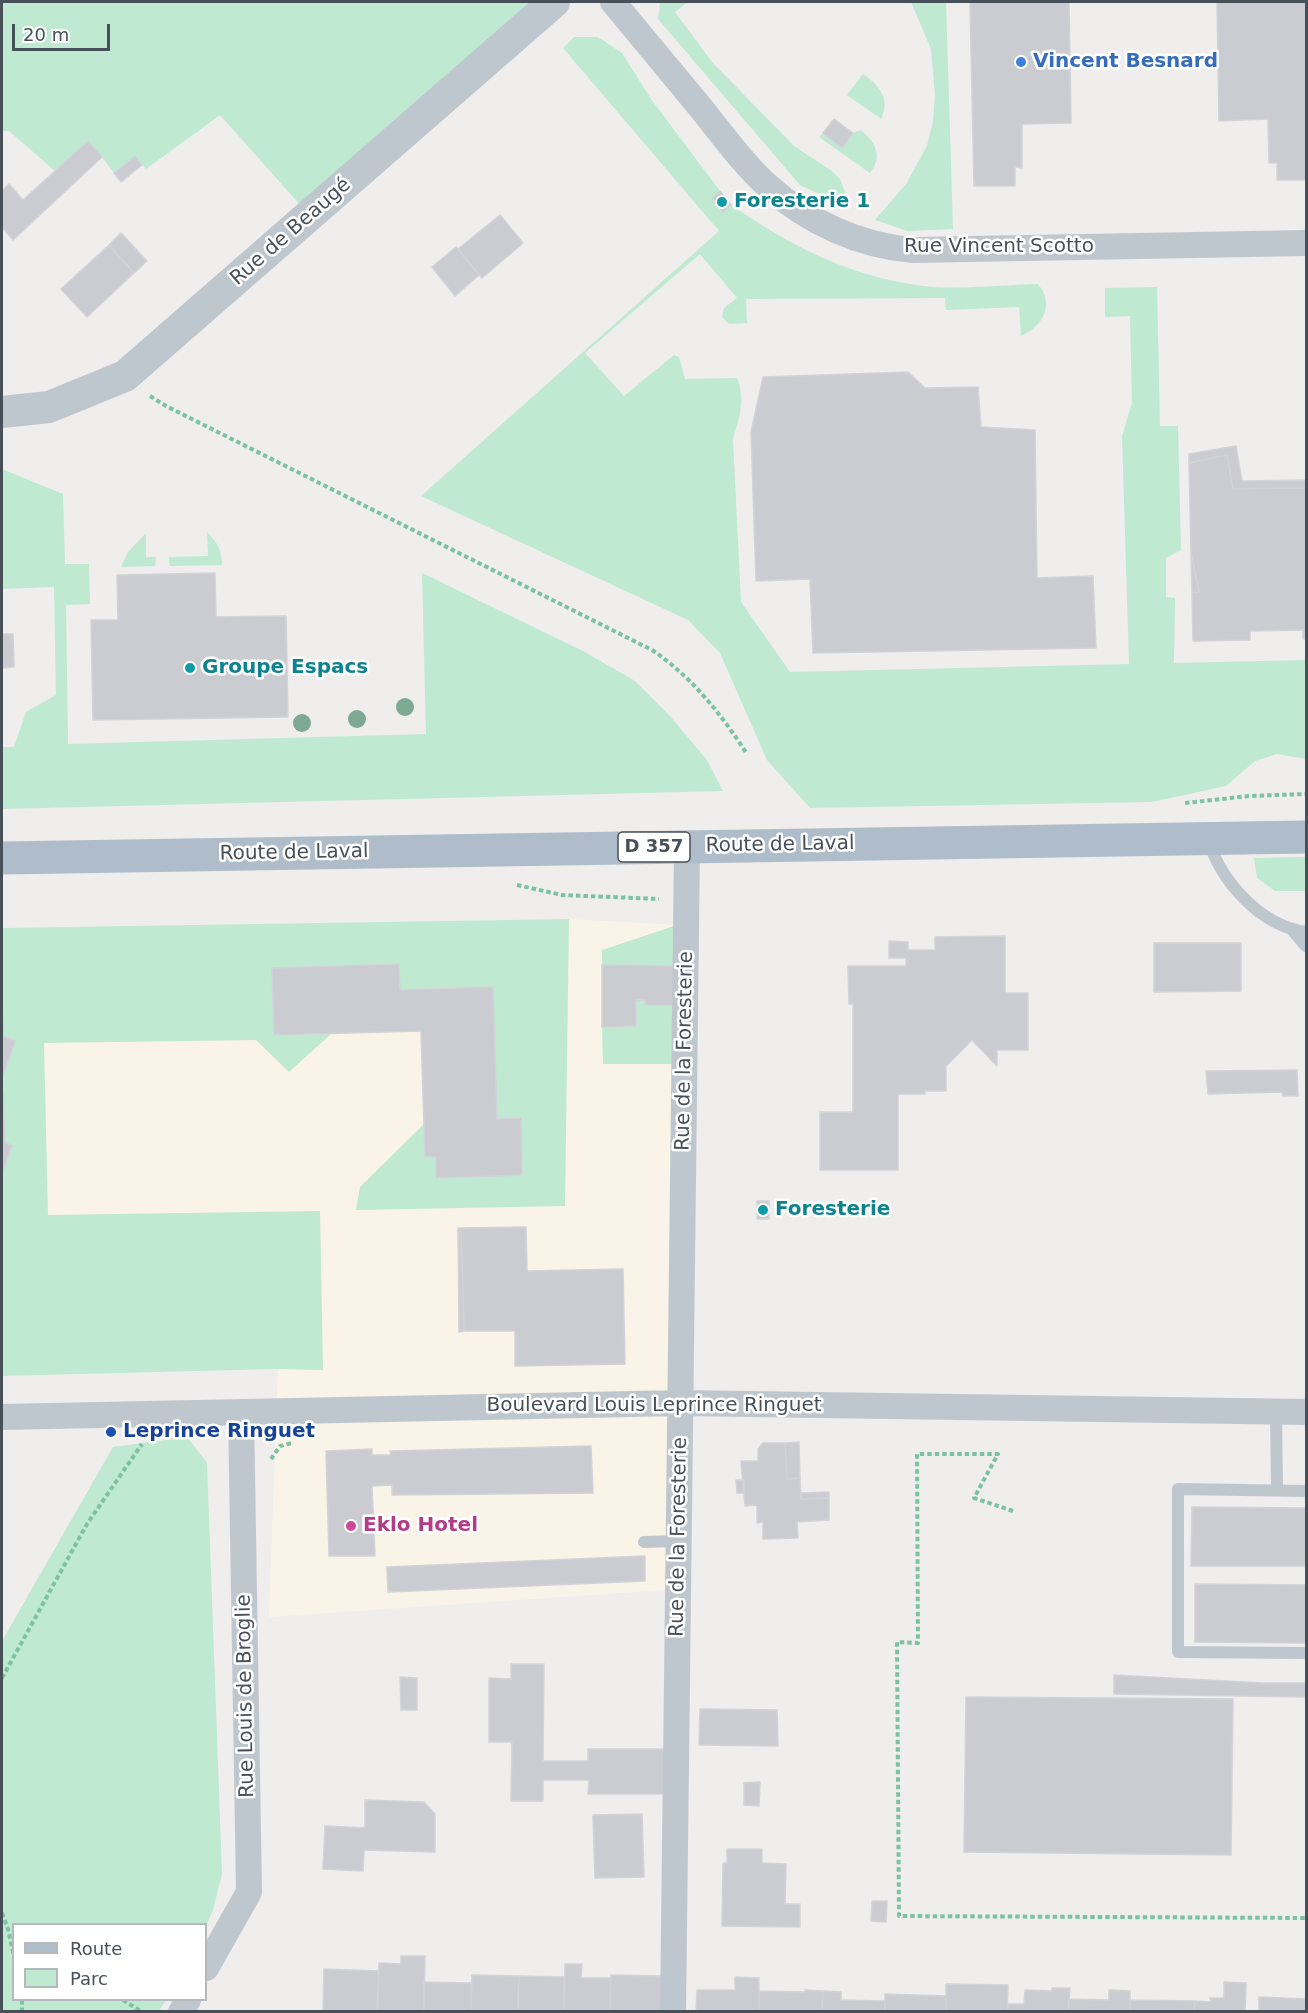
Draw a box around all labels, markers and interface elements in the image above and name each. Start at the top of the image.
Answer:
scale bar [15,12,112,50]
text: 20 m [23,24,69,45]
place label: Vincent Besnard [1033,50,1218,74]
marker: Vincent Besnard [1014,55,1028,69]
street label: Rue de Beaugé [226,173,356,291]
place label: Foresterie 1 [734,190,870,214]
marker: Foresterie 1 [715,195,729,209]
street label: Rue Vincent Scotto [904,235,1094,259]
place label: Groupe Espacs [202,656,368,680]
marker: Groupe Espacs [183,661,197,675]
road number: D 357 [618,832,690,862]
street label: Route de Laval [705,832,855,858]
street label: Route de Laval [219,840,369,866]
street label: Rue de la Foresterie [671,951,699,1151]
place label: Foresterie [775,1198,890,1222]
marker: Foresterie [756,1203,770,1217]
street label: Boulevard Louis Leprince Ringuet [486,1394,822,1418]
place label: Leprince Ringuet [123,1420,315,1444]
marker: Leprince Ringuet [104,1425,118,1439]
street label: Rue de la Foresterie [665,1437,693,1637]
place label: Eklo Hotel [363,1514,478,1538]
marker: Eklo Hotel [344,1519,358,1533]
street label: Rue Louis de Broglie [232,1594,260,1798]
legend [12,1923,207,2001]
text: Route [70,1938,122,1959]
text: Parc [70,1968,108,1989]

